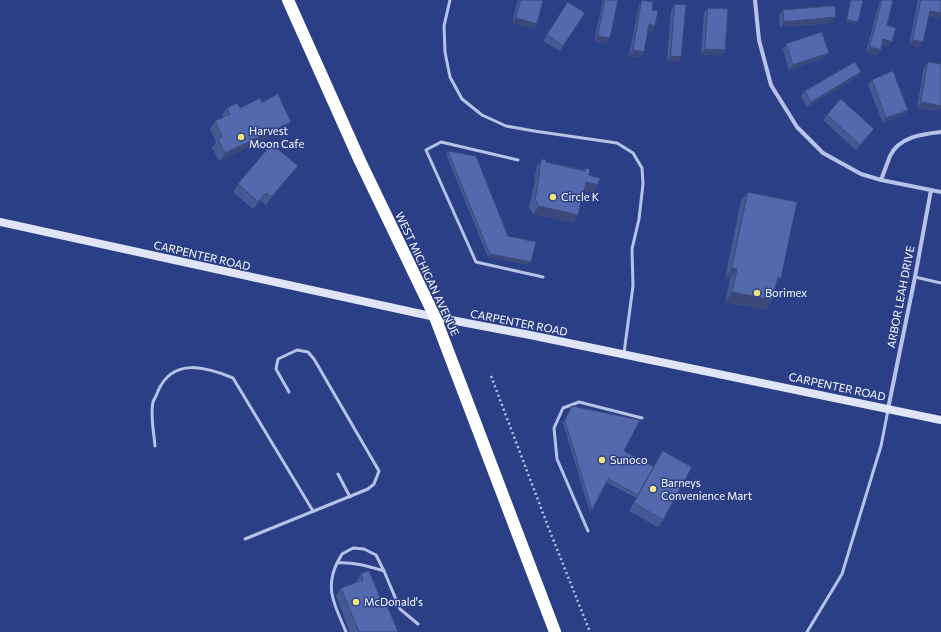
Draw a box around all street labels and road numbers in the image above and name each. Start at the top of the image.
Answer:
street label: WEST MICHIGAN AVENUE [392,210,462,338]
street label: CARPENTER ROAD [152,238,252,274]
street label: ARBOR LEAH DRIVE [885,245,917,349]
street label: CARPENTER ROAD [469,307,569,339]
street label: CARPENTER ROAD [787,370,887,404]

